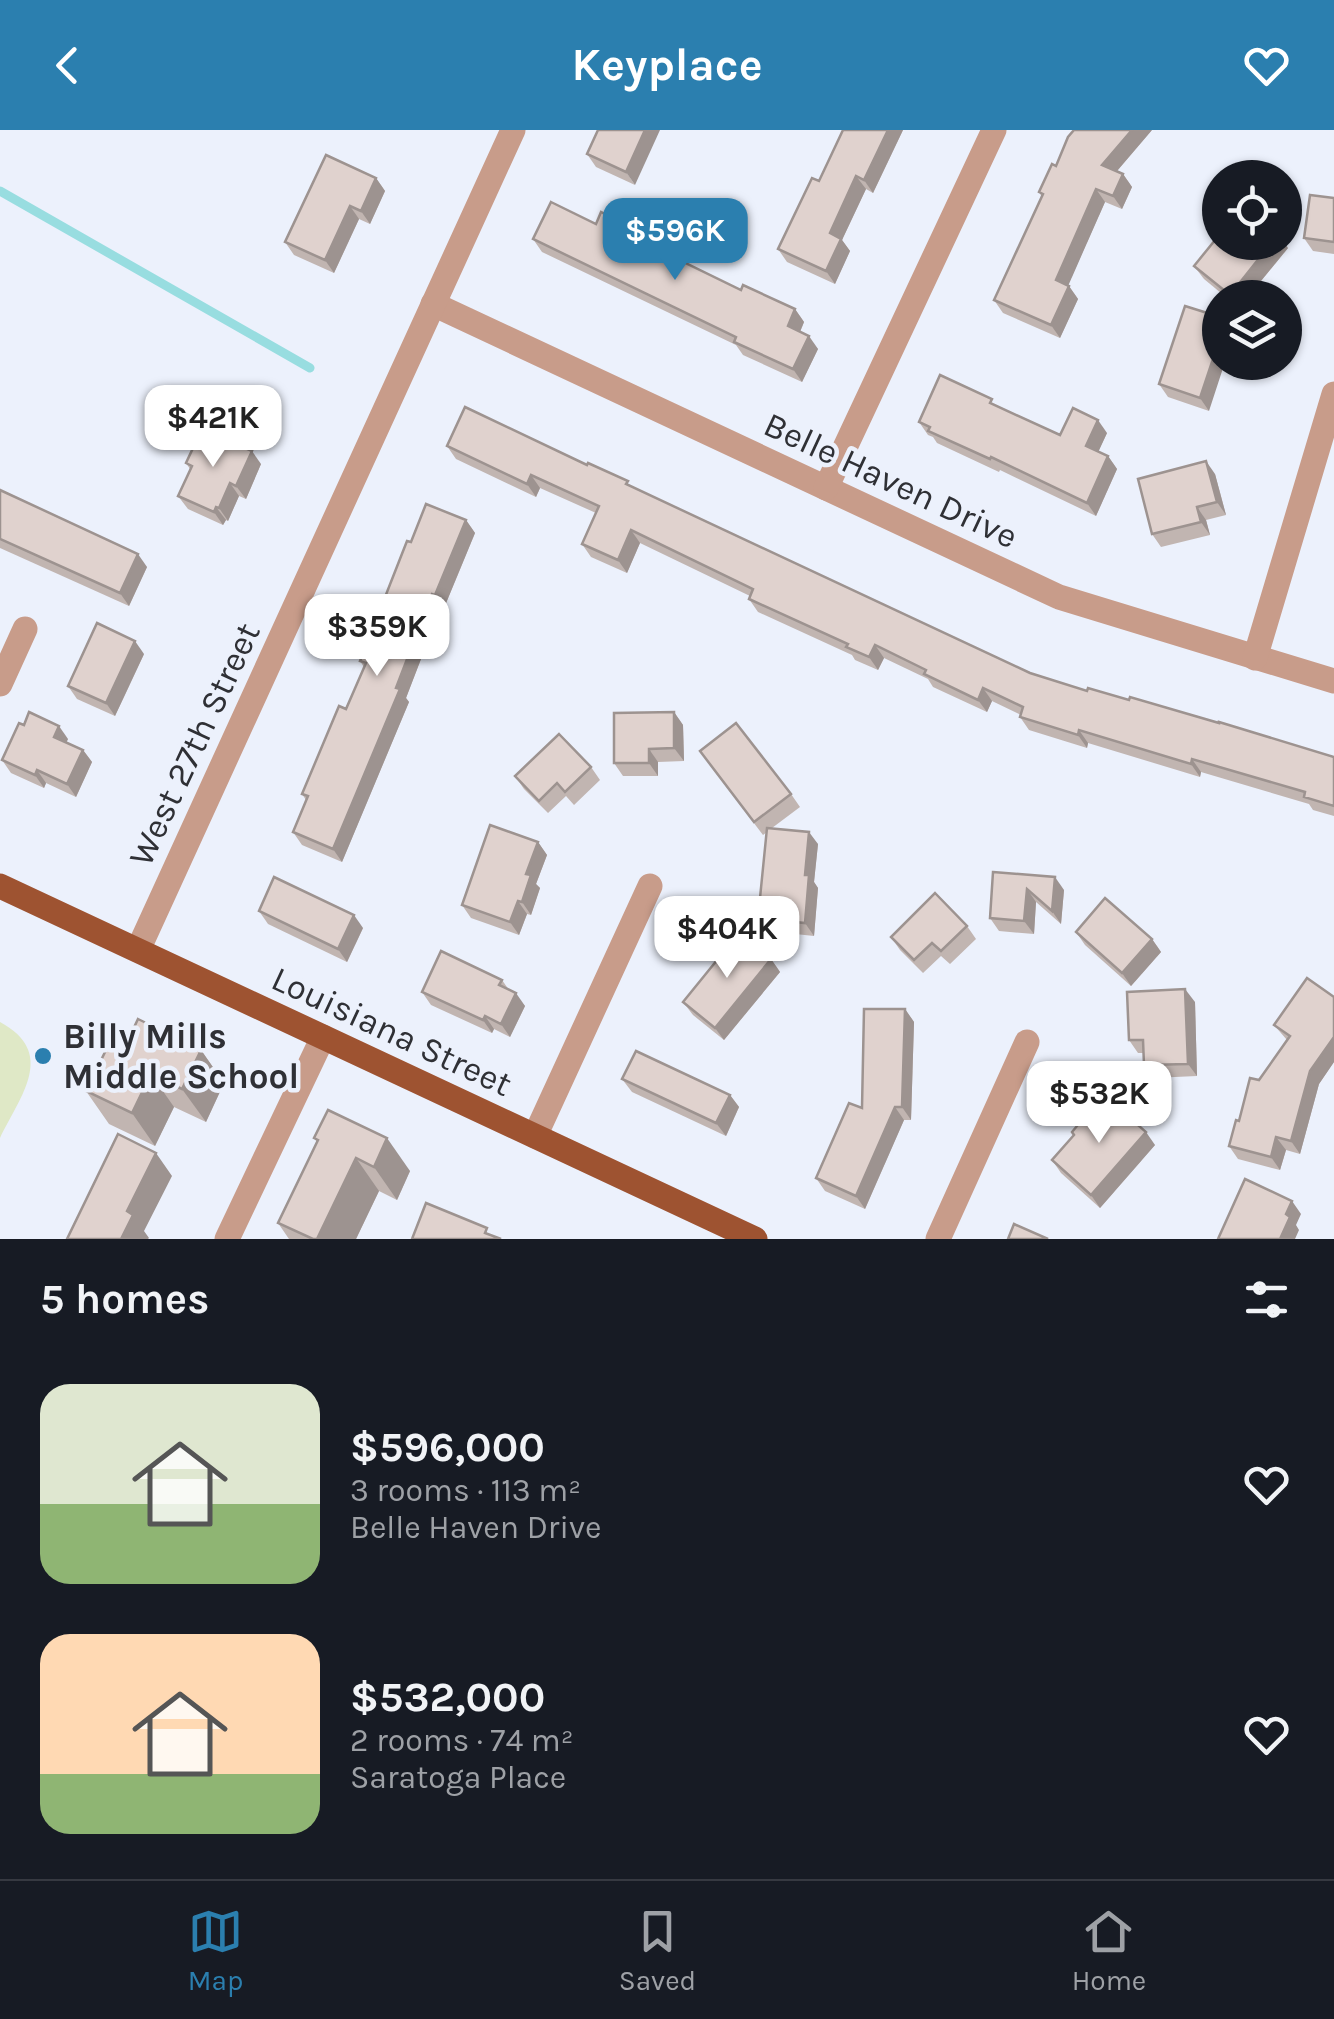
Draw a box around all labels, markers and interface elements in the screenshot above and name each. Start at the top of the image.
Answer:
icon: back [40,38,95,93]
icon: heart [1239,38,1294,93]
text: Keyplace [571,39,763,91]
map controls [1202,160,1302,380]
button: locate [1202,160,1302,260]
pin: $596K [605,198,745,283]
text: $596K [625,212,725,249]
button: layers [1202,280,1302,380]
pin: $421K [143,385,283,470]
text: $421K [167,399,259,436]
street label: Belle Haven Drive [758,404,1024,557]
pin: $359K [307,594,447,679]
text: $359K [326,608,428,645]
street label: West 27th Street [120,616,269,872]
pin: $404K [657,896,797,981]
text: $404K [676,910,778,947]
street label: Louisiana Street [265,958,518,1105]
place label: Billy Mills Middle School [63,1016,299,1097]
marker: Billy Mills Middle School [32,1045,54,1067]
pin: $532K [1029,1061,1169,1146]
text: $532K [1049,1075,1149,1112]
icon: filters [1239,1272,1294,1327]
text: 5 homes [40,1274,209,1324]
text: $596,000 [350,1422,545,1472]
icon: home [120,1424,240,1544]
icon: heart [1239,1457,1294,1512]
text: 3 rooms · 113 m² [350,1472,581,1509]
text: Belle Haven Drive [350,1509,601,1546]
text: $532,000 [350,1672,545,1722]
icon: home [120,1674,240,1794]
icon: heart [1239,1707,1294,1762]
text: 2 rooms · 74 m² [350,1722,574,1759]
text: Saratoga Place [350,1759,566,1796]
tab: Map [188,1904,243,1997]
tab: Saved [619,1904,696,1997]
tab: Home [1072,1904,1146,1997]

